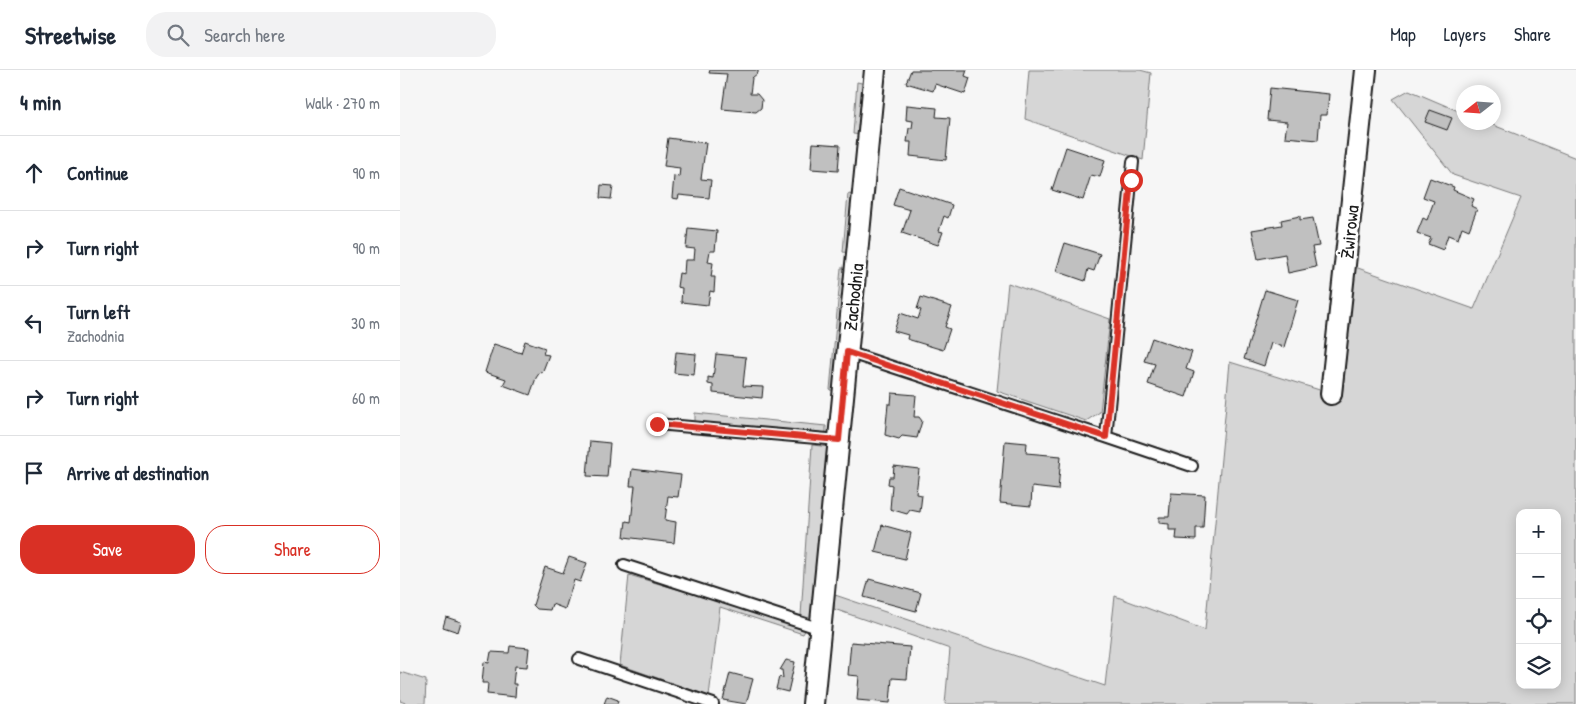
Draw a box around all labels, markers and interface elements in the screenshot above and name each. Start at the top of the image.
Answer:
search box [146,12,496,57]
text: Streetwise [25,19,116,51]
icon: search [164,21,192,49]
text: Search here [204,22,285,48]
text: Map [1390,22,1416,47]
text: Layers [1444,22,1486,47]
text: Share [1514,22,1551,47]
north arrow [1456,85,1501,130]
text: 4 min [20,88,61,117]
text: Walk · 270 m [305,92,380,114]
icon: ahead [20,159,48,187]
text: Continue [67,160,128,186]
text: 90 m [352,162,380,184]
route start [1120,169,1143,192]
street label: Żwirowa [1333,203,1365,260]
icon: right [20,234,48,262]
text: Turn right [67,235,138,261]
text: 90 m [352,237,380,259]
street label: Zachodnia [837,261,870,332]
text: Turn left [67,299,130,325]
icon: left [20,309,48,337]
text: 30 m [351,312,380,334]
text: Zachodnia [67,325,124,347]
icon: right [20,384,48,412]
text: Turn right [67,385,138,411]
text: 60 m [352,387,380,409]
route end [646,413,669,436]
icon: arrive [20,459,48,487]
text: Arrive at destination [67,460,209,486]
map controls [1516,509,1561,689]
button: + [1516,509,1561,554]
button: Save [20,525,195,574]
button: Share [205,525,380,574]
button: − [1516,554,1561,599]
button: locate [1516,599,1561,644]
button: layers [1516,644,1561,689]

